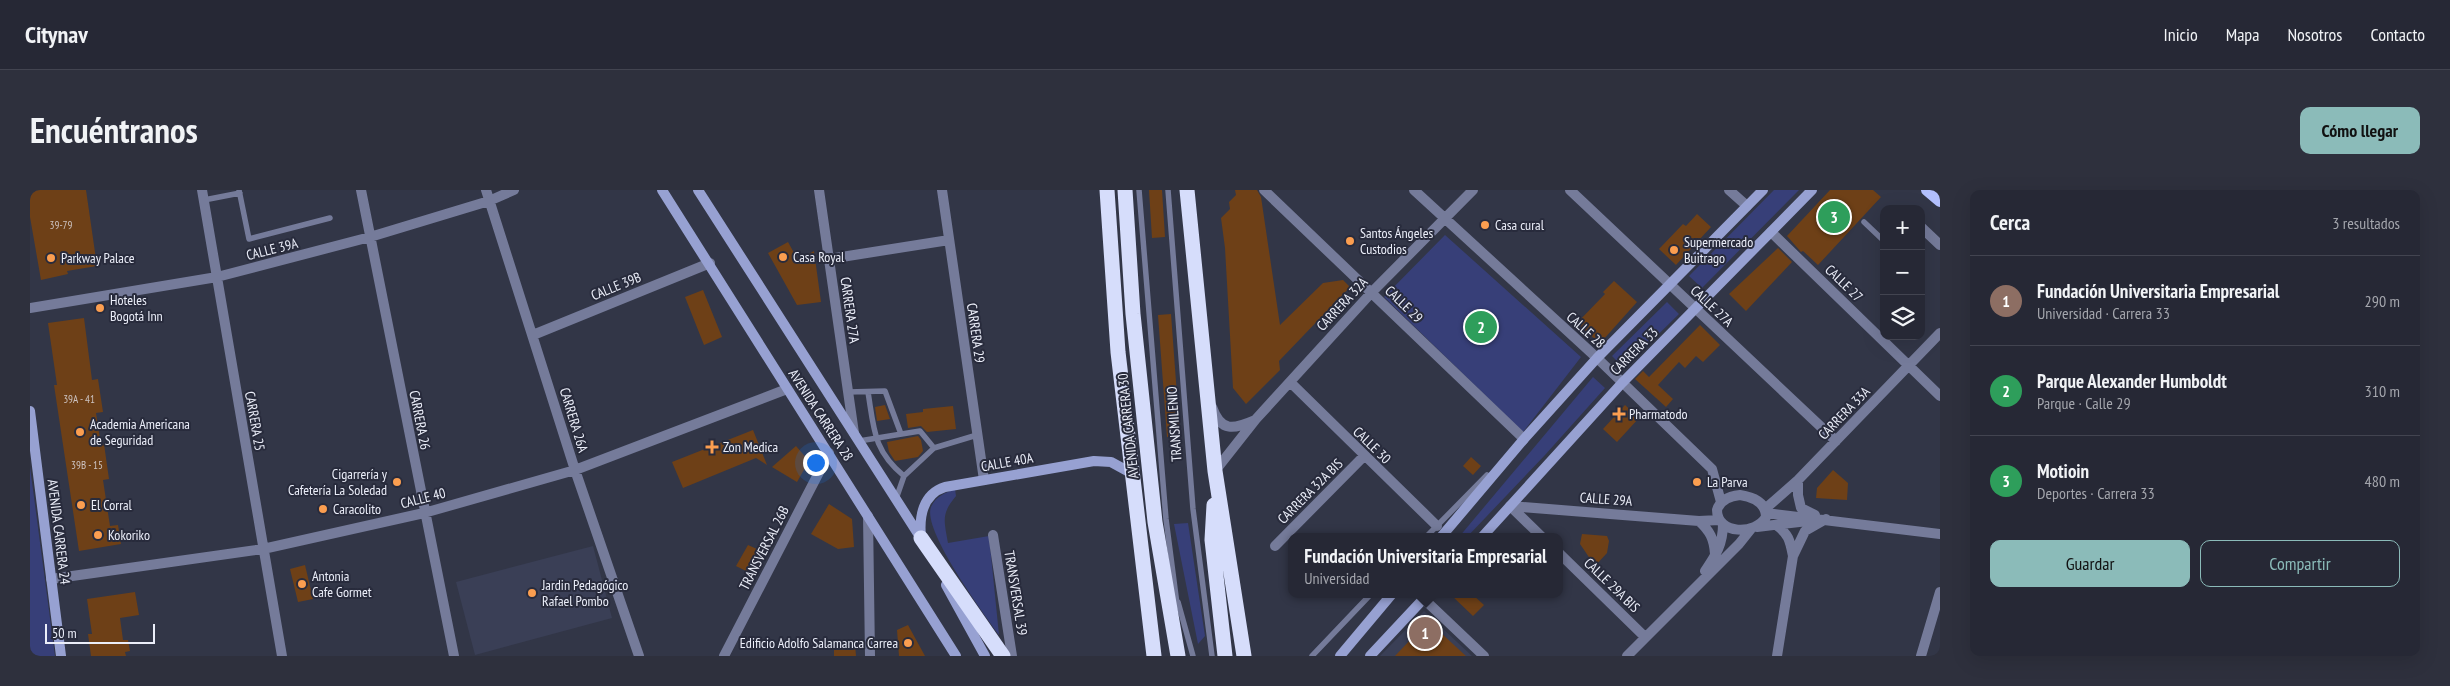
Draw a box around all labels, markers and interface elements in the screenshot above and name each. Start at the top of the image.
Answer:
text: Citynav [25,19,88,50]
text: Inicio [2164,23,2198,46]
text: Mapa [2226,23,2259,46]
text: Nosotros [2287,23,2342,46]
text: Contacto [2370,23,2425,46]
text: Encuéntranos [30,107,198,153]
button: Cómo llegar [2300,107,2420,154]
pin: 3 [1818,198,1850,236]
map controls [1880,205,1925,340]
button: + [1880,205,1925,250]
text: Cerca [1990,209,2030,236]
text: 3 resultados [2332,213,2400,233]
place label: Casa cural [1495,216,1545,234]
house number: 39-79 [49,218,73,232]
marker: Casa cural [1479,219,1491,231]
place label: Santos Ángeles Custodios [1360,224,1433,258]
place label: Supermercado Buitrago [1684,233,1753,267]
street label: CALLE 39A [244,234,300,264]
marker: Santos Ángeles Custodios [1344,235,1356,247]
marker: Supermercado Buitrago [1668,244,1680,256]
place label: Casa Royal [793,248,845,266]
place label: Parkway Palace [61,249,135,267]
button: − [1880,250,1925,295]
marker: Casa Royal [777,251,789,263]
marker: Parkway Palace [45,252,57,264]
street label: CALLE 27 [1821,261,1867,305]
street label: CALLE 39B [588,268,644,304]
street label: CARRERA 32A [1313,273,1372,335]
street label: CARRERA 27A [836,276,864,345]
text: Fundación Universitaria Empresarial [2037,279,2279,303]
street label: CALLE 29 [1381,282,1427,326]
street label: CALLE 27A [1687,282,1738,331]
place label: Hoteles Bogotá Inn [110,291,163,325]
text: 1 [2002,291,2010,311]
text: 290 m [2365,291,2400,311]
button: layers [1880,295,1925,340]
marker: Hoteles Bogotá Inn [94,302,106,314]
street label: CARRERA 29 [963,302,989,364]
text: Universidad · Carrera 33 [2037,303,2170,323]
pin: 2 [1465,308,1497,346]
street label: CALLE 28 [1563,308,1609,352]
street label: CARRERA 33 [1606,323,1662,379]
street label: AVENIDA CARRERA 28 [785,366,857,464]
text: Parque Alexander Humboldt [2037,369,2227,393]
street label: AVENIDA CARRERA 30 [1114,372,1142,480]
text: 2 [2002,381,2010,401]
text: 310 m [2365,381,2400,401]
street label: CARRERA 33A [1814,382,1874,443]
street label: CARRERA 26A [556,385,592,455]
street label: TRANSMILENIO [1162,386,1186,462]
street label: CARRERA 26 [405,389,435,451]
street label: CARRERA 25 [241,390,269,452]
house number: 39A - 41 [63,392,95,406]
text: Parque · Calle 29 [2037,393,2131,413]
place label: Pharmatodo [1629,405,1688,423]
marker: Pharmatodo [1613,408,1625,420]
place label: Academia Americana de Seguridad [90,415,190,449]
street label: CALLE 30 [1349,423,1395,467]
marker: Academia Americana de Seguridad [74,426,86,438]
place label: Zon Medica [723,438,778,456]
marker: Zon Medica [705,440,719,454]
street label: CALLE 40A [980,449,1035,475]
your location [803,450,829,476]
street label: CARRERA 32A BIS [1274,454,1347,527]
house number: 39B - 15 [71,458,103,472]
text: Motioin [2037,459,2089,483]
place label: Cigarrería y Cafetería La Soledad [288,465,388,499]
text: 3 [2002,471,2010,491]
text: 480 m [2365,471,2400,491]
place label: La Parva [1707,473,1748,491]
marker: Cigarrería y Cafetería La Soledad [391,476,403,488]
marker: La Parva [1691,476,1703,488]
street label: AVENIDA CARRERA 24 [44,478,74,586]
text: Deportes · Carrera 33 [2037,483,2155,503]
street label: CALLE 40 [399,484,447,512]
street label: CALLE 29A [1579,488,1633,510]
place label: El Corral [91,496,133,514]
marker: El Corral [75,499,87,511]
place label: Caracolito [333,500,381,518]
marker: Caracolito [317,503,329,515]
street label: TRANSVERSAL 26B [735,503,793,593]
place label: Kokoriko [108,526,150,544]
marker: Kokoriko [92,529,104,541]
popup [1288,533,1563,598]
button: Guardar [1990,540,2190,587]
button: Compartir [2200,540,2400,587]
text: Fundación Universitaria Empresarial [1304,544,1547,568]
street label: TRANSVERSAL 39 [1000,549,1032,637]
street label: CALLE 29A BIS [1580,554,1644,616]
place label: Antonia Cafe Gormet [312,567,372,601]
text: Universidad [1304,568,1369,588]
place label: Jardin Pedagógico Rafael Pombo [541,576,628,610]
marker: Antonia Cafe Gormet [296,578,308,590]
marker: Jardin Pedagógico Rafael Pombo [526,587,538,599]
pin: 1 [1409,614,1441,652]
scale bar [45,621,155,644]
text: 50 m [52,624,77,642]
place label: Edificio Adolfo Salamanca Carrea [740,634,898,652]
marker: Edificio Adolfo Salamanca Carrea [902,637,914,649]

